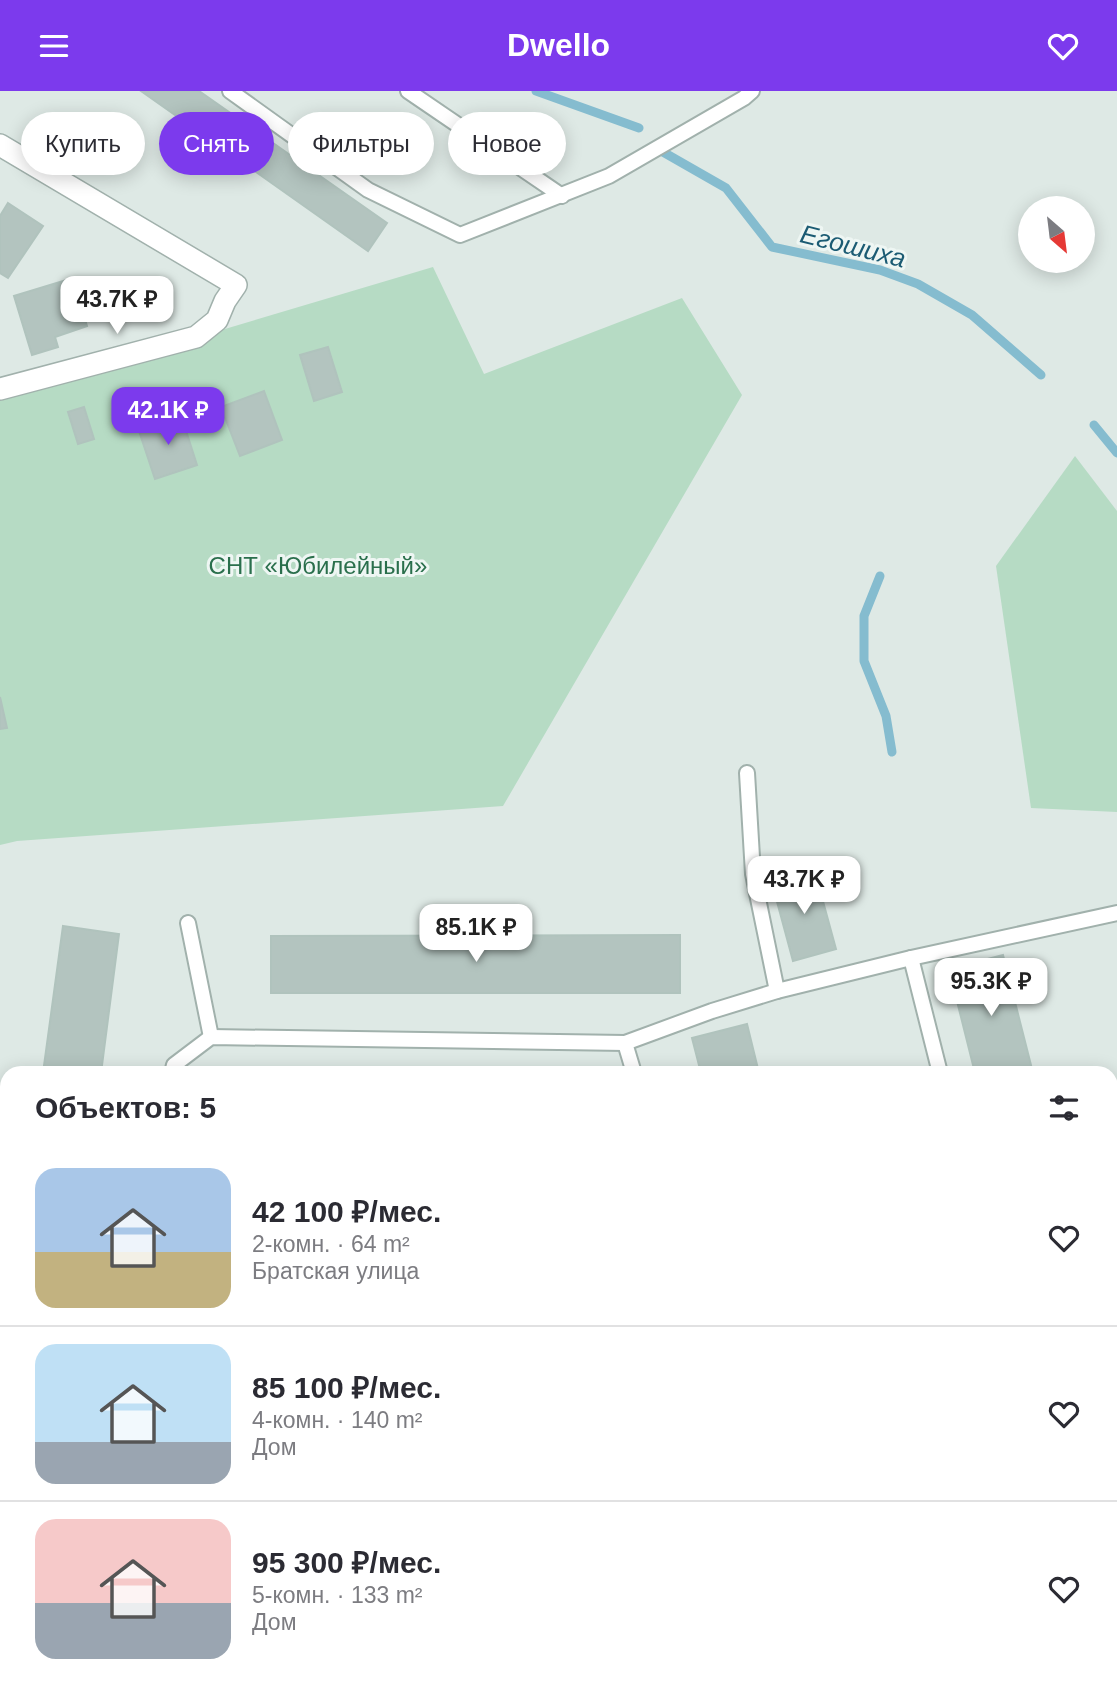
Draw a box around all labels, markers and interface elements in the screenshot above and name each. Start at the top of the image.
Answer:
icon: menu [35,27,73,65]
text: Dwello [507,27,610,63]
icon: heart [1044,27,1082,65]
chip: Купить [21,112,145,175]
chip: Снять [159,112,274,175]
chip: Фильтры [288,112,434,175]
chip: Новое [448,112,566,175]
north arrow [1018,196,1096,273]
map controls [1018,196,1095,273]
water label: Егошиха [797,218,909,274]
pin: 43.7K ₽ [52,277,182,336]
text: 43.7K ₽ [76,286,158,312]
pin: 42.1K ₽ [103,387,233,447]
text: 42.1K ₽ [127,397,209,423]
park label: СНТ «Юбилейный» [209,552,427,579]
pin: 43.7K ₽ [739,857,869,916]
text: 43.7K ₽ [763,866,845,892]
pin: 85.1K ₽ [411,905,541,964]
text: 85.1K ₽ [435,914,517,940]
pin: 95.3K ₽ [926,958,1056,1018]
text: 95.3K ₽ [950,968,1032,994]
icon: filters [1045,1089,1083,1127]
text: Объектов: 5 [35,1091,216,1124]
text: 42 100 ₽/мес. [252,1195,441,1228]
icon: home [91,1196,175,1280]
icon: heart [1045,1219,1083,1257]
text: 2-комн. · 64 m² [252,1231,410,1257]
text: Братская улица [252,1258,419,1284]
text: 85 100 ₽/мес. [252,1371,441,1404]
icon: home [91,1372,175,1456]
icon: heart [1045,1395,1083,1433]
text: 4-комн. · 140 m² [252,1407,423,1433]
text: Дом [252,1434,296,1460]
text: 95 300 ₽/мес. [252,1546,441,1579]
icon: home [91,1547,175,1631]
icon: heart [1045,1570,1083,1608]
text: 5-комн. · 133 m² [252,1582,423,1608]
text: Дом [252,1609,296,1635]

